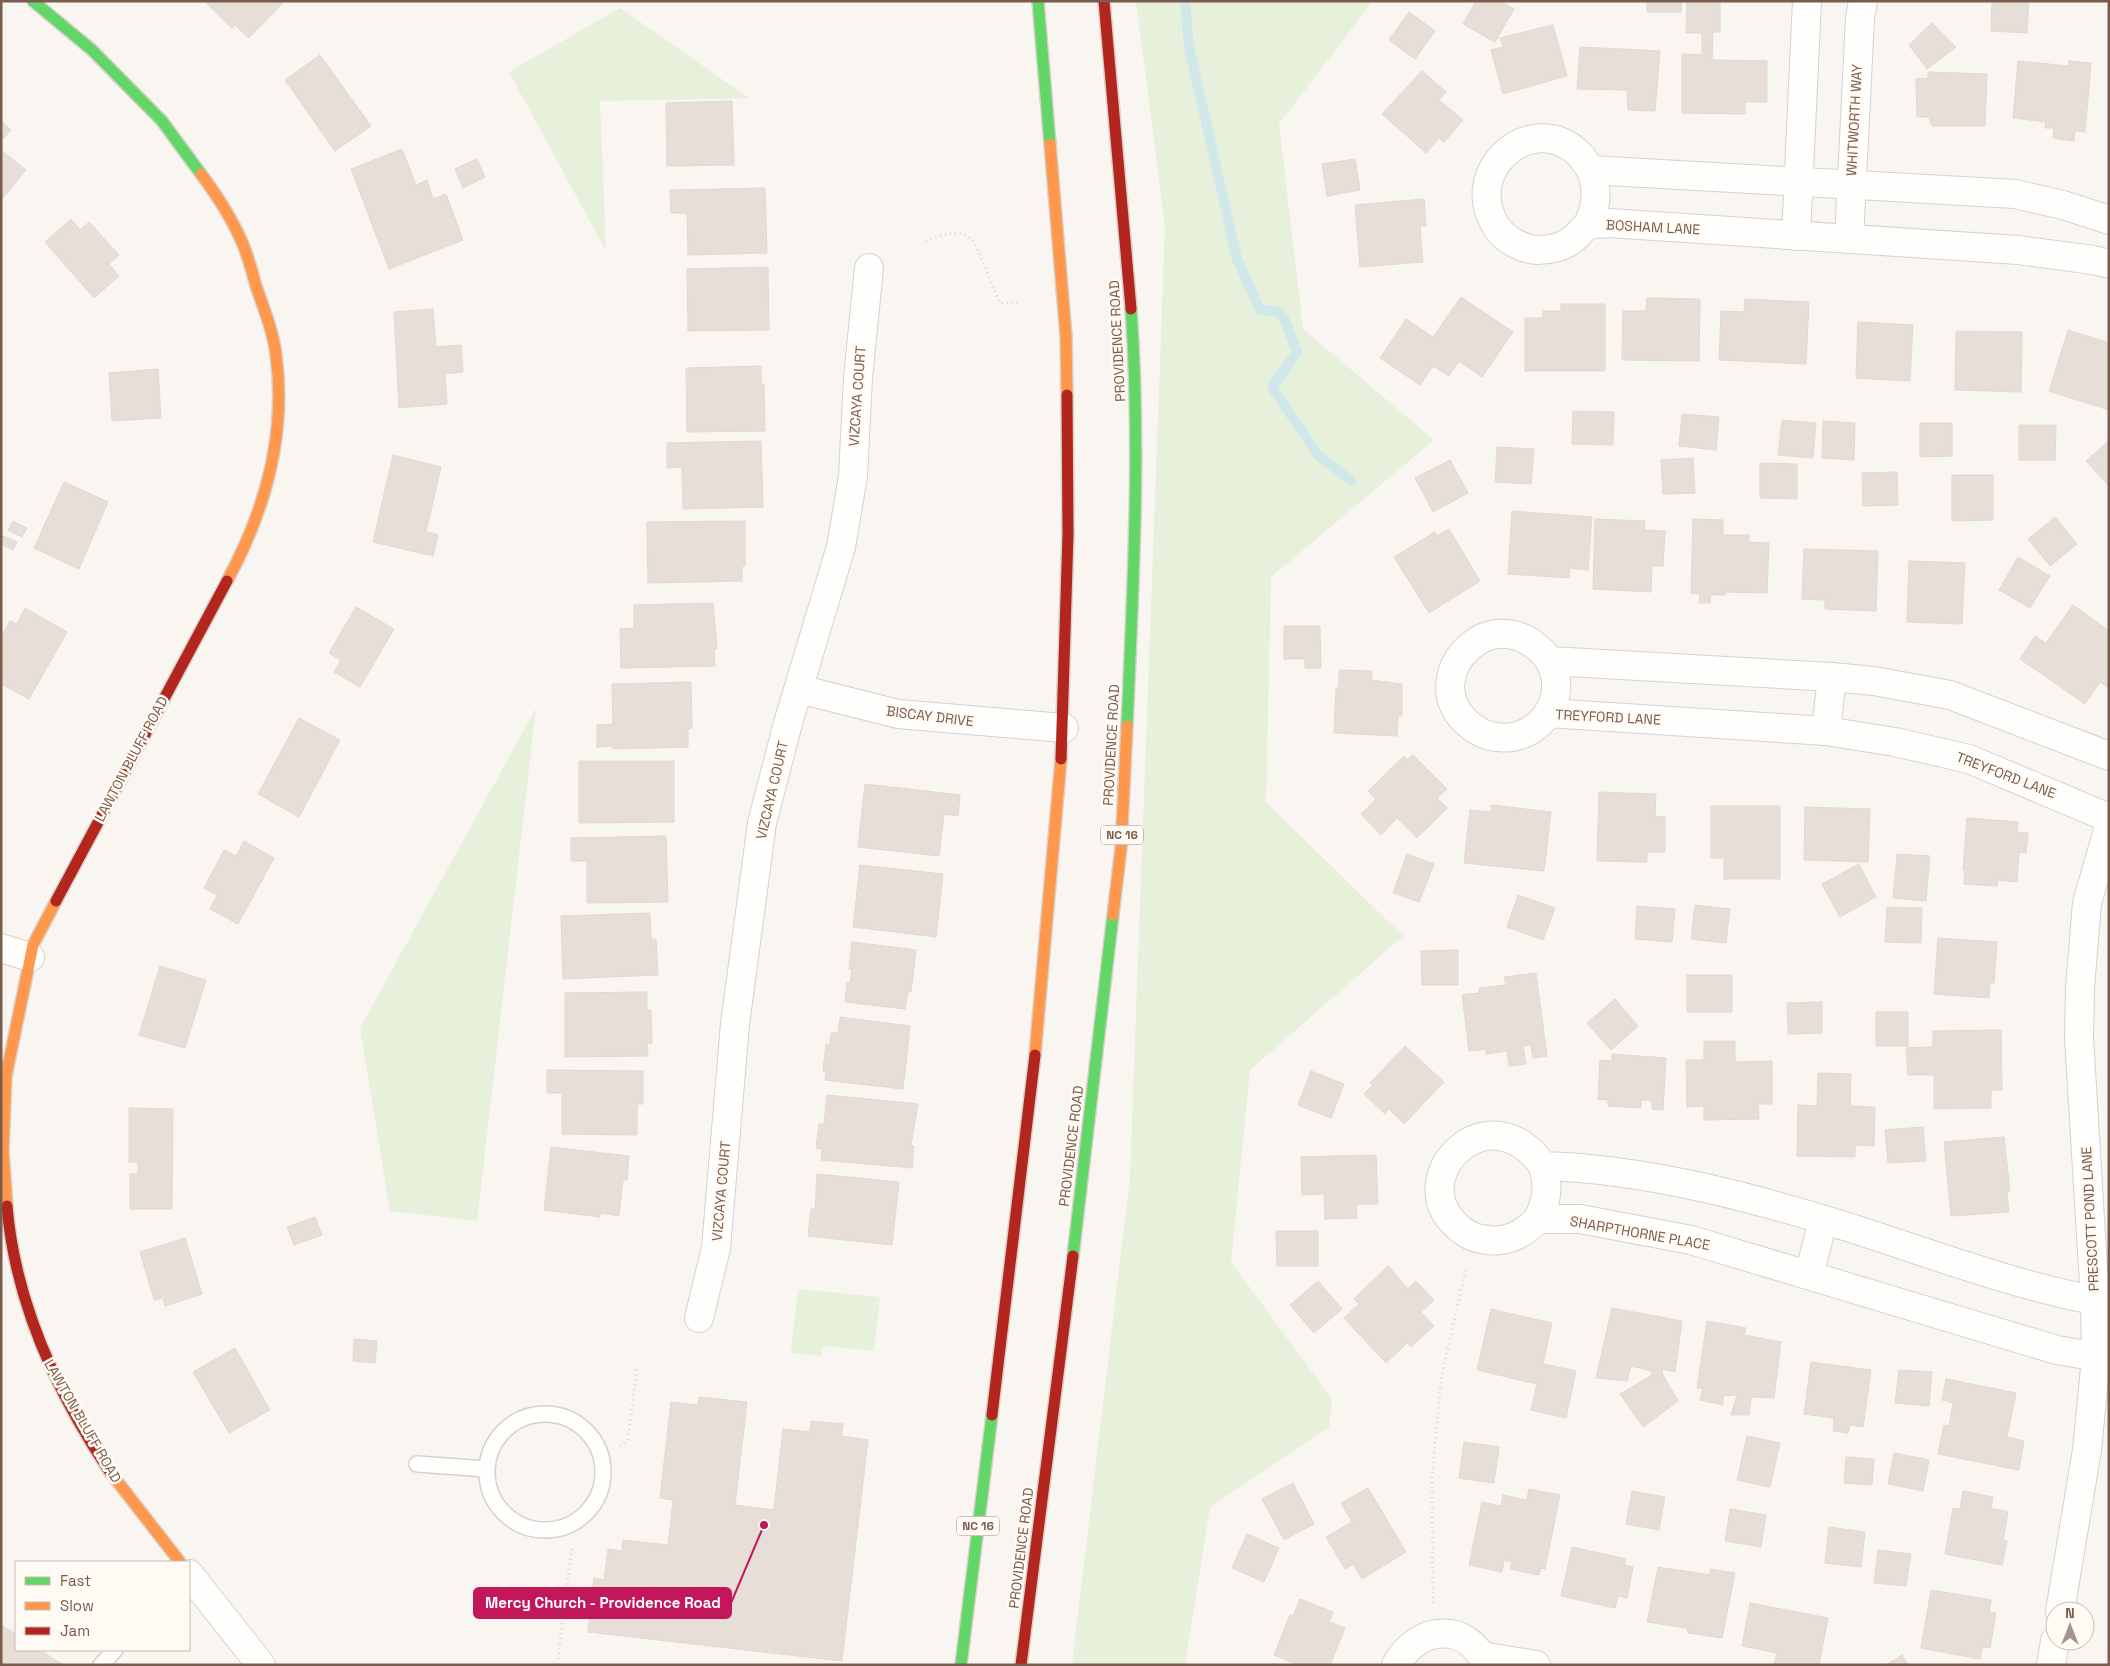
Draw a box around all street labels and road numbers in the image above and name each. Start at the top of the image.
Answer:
street label: WHITWORTH WAY [1842,63,1866,177]
street label: BOSHAM LANE [1605,216,1701,238]
street label: PROVIDENCE ROAD [1105,280,1129,402]
street label: VIZCAYA COURT [845,345,869,447]
street label: PROVIDENCE ROAD [1099,684,1123,806]
street label: LAWTON BLUFF ROAD [90,693,172,825]
street label: BISCAY DRIVE [885,702,975,730]
street label: TREYFORD LANE [1555,705,1661,729]
street label: VIZCAYA COURT [752,739,792,841]
street label: TREYFORD LANE [1953,748,2059,802]
road number: NC 16 [1101,826,1143,844]
street label: PROVIDENCE ROAD [1055,1085,1087,1207]
street label: VIZCAYA COURT [708,1140,734,1242]
street label: PRESCOTT POND LANE [2077,1146,2103,1292]
street label: SHARPTHORNE PLACE [1569,1212,1712,1254]
street label: LAWTON BLUFF ROAD [40,1356,126,1486]
street label: PROVIDENCE ROAD [1005,1487,1037,1609]
road number: NC 16 [957,1516,999,1535]

